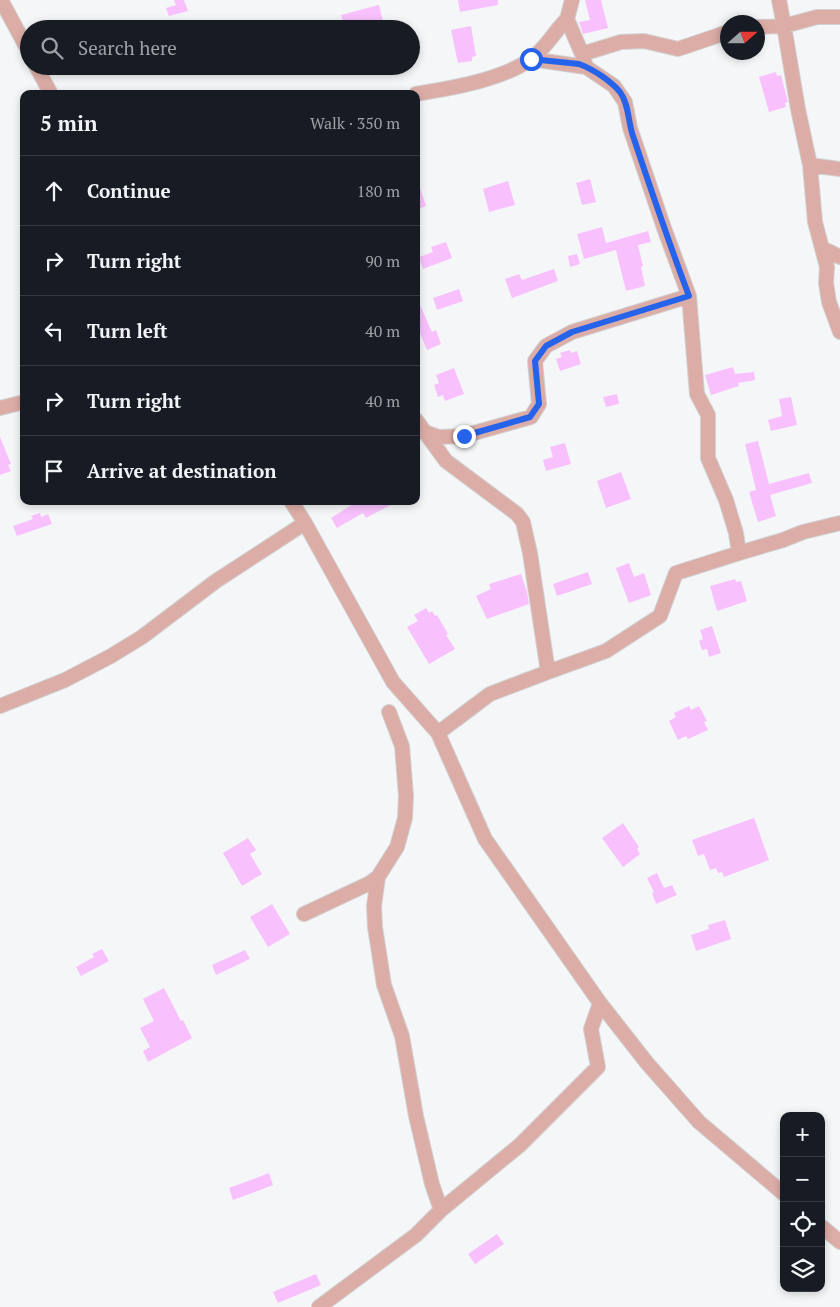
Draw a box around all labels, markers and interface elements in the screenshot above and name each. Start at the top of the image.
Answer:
north arrow [720,15,765,60]
search box [20,20,420,75]
icon: search [38,34,66,62]
text: Search here [78,35,177,60]
route start [520,48,543,71]
text: 5 min [40,109,97,137]
text: Walk · 350 m [310,112,400,134]
icon: ahead [40,177,68,205]
text: Continue [87,178,171,203]
text: 180 m [357,180,400,202]
icon: right [40,247,68,275]
text: Turn right [87,248,181,273]
text: 90 m [365,250,400,272]
icon: left [40,317,68,345]
text: Turn left [87,318,168,343]
text: 40 m [365,320,400,342]
icon: right [40,387,68,415]
text: Turn right [87,388,181,413]
text: 40 m [365,390,400,412]
route end [453,425,476,448]
icon: arrive [40,457,68,485]
text: Arrive at destination [87,458,276,483]
map controls [780,1112,825,1292]
button: + [780,1112,825,1157]
button: − [780,1157,825,1202]
button: locate [780,1202,825,1247]
button: layers [780,1247,825,1292]

